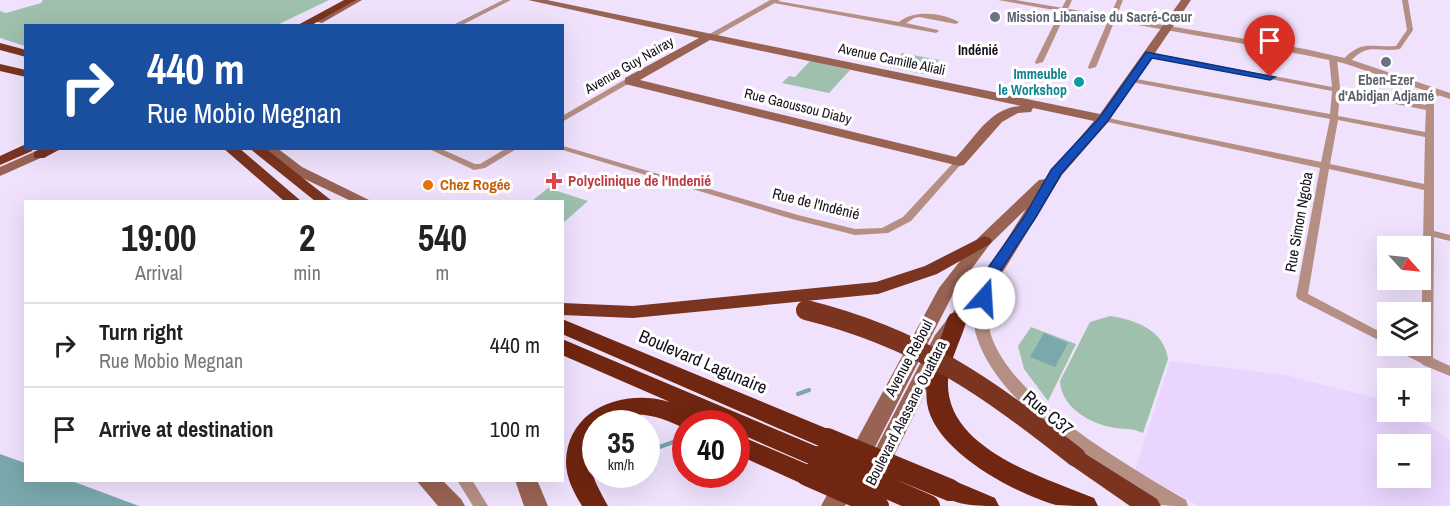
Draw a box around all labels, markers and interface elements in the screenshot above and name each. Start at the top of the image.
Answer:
place label: Mission Libanaise du Sacré-Cœur [1007,8,1193,26]
marker: Mission Libanaise du Sacré-Cœur [988,10,1002,24]
pin [1244,15,1295,77]
icon: arrive [1253,24,1286,57]
street label: Avenue Guy Nairay [580,32,677,98]
street label: Avenue Camille Aliali [836,39,947,79]
text: 440 m [147,41,245,97]
district label: Indénié [958,41,998,59]
icon: right [48,48,126,126]
marker: Eben-Ezer d'Abidjan Adjamé [1379,55,1393,69]
place label: Immeuble le Workshop [998,65,1067,99]
place label: Eben-Ezer d'Abidjan Adjamé [1338,71,1434,105]
marker: Immeuble le Workshop [1072,75,1086,89]
street label: Rue Gaoussou Diaby [743,84,854,128]
text: Rue Mobio Megnan [147,95,341,131]
place label: Polyclinique de l'Indenié [568,170,711,191]
street label: Rue Simon Ngoba [1279,170,1318,274]
marker: Polyclinique de l'Indenié [545,172,563,190]
place label: Chez Rogée [440,174,511,195]
marker: Chez Rogée [421,178,435,192]
street label: Rue de l'Indénié [770,183,862,225]
text: 19:00 [121,214,196,262]
text: 2 [299,214,315,262]
text: 540 [418,214,467,262]
north arrow [1377,236,1431,290]
map controls [1377,236,1431,488]
text: Arrival [135,259,182,286]
text: min [293,259,321,286]
text: m [436,259,449,286]
position arrow [952,266,1016,330]
button: layers [1377,302,1431,356]
street label: Avenue Reboul [879,316,938,401]
text: Turn right [99,317,183,347]
street label: Boulevard Lagunaire [635,323,771,400]
icon: right [48,329,81,362]
text: 440 m [490,330,540,360]
street label: Boulevard Alassane Ouattara [860,337,951,489]
text: Rue Mobio Megnan [99,347,243,374]
button: + [1377,368,1431,422]
street label: Rue C37 [1018,384,1079,441]
speed limit sign: 40 [672,410,750,488]
icon: arrive [48,413,81,446]
text: Arrive at destination [99,414,273,444]
text: 100 m [490,414,540,444]
text: 35 [607,422,635,462]
button: − [1377,434,1431,488]
text: km/h [608,454,634,475]

